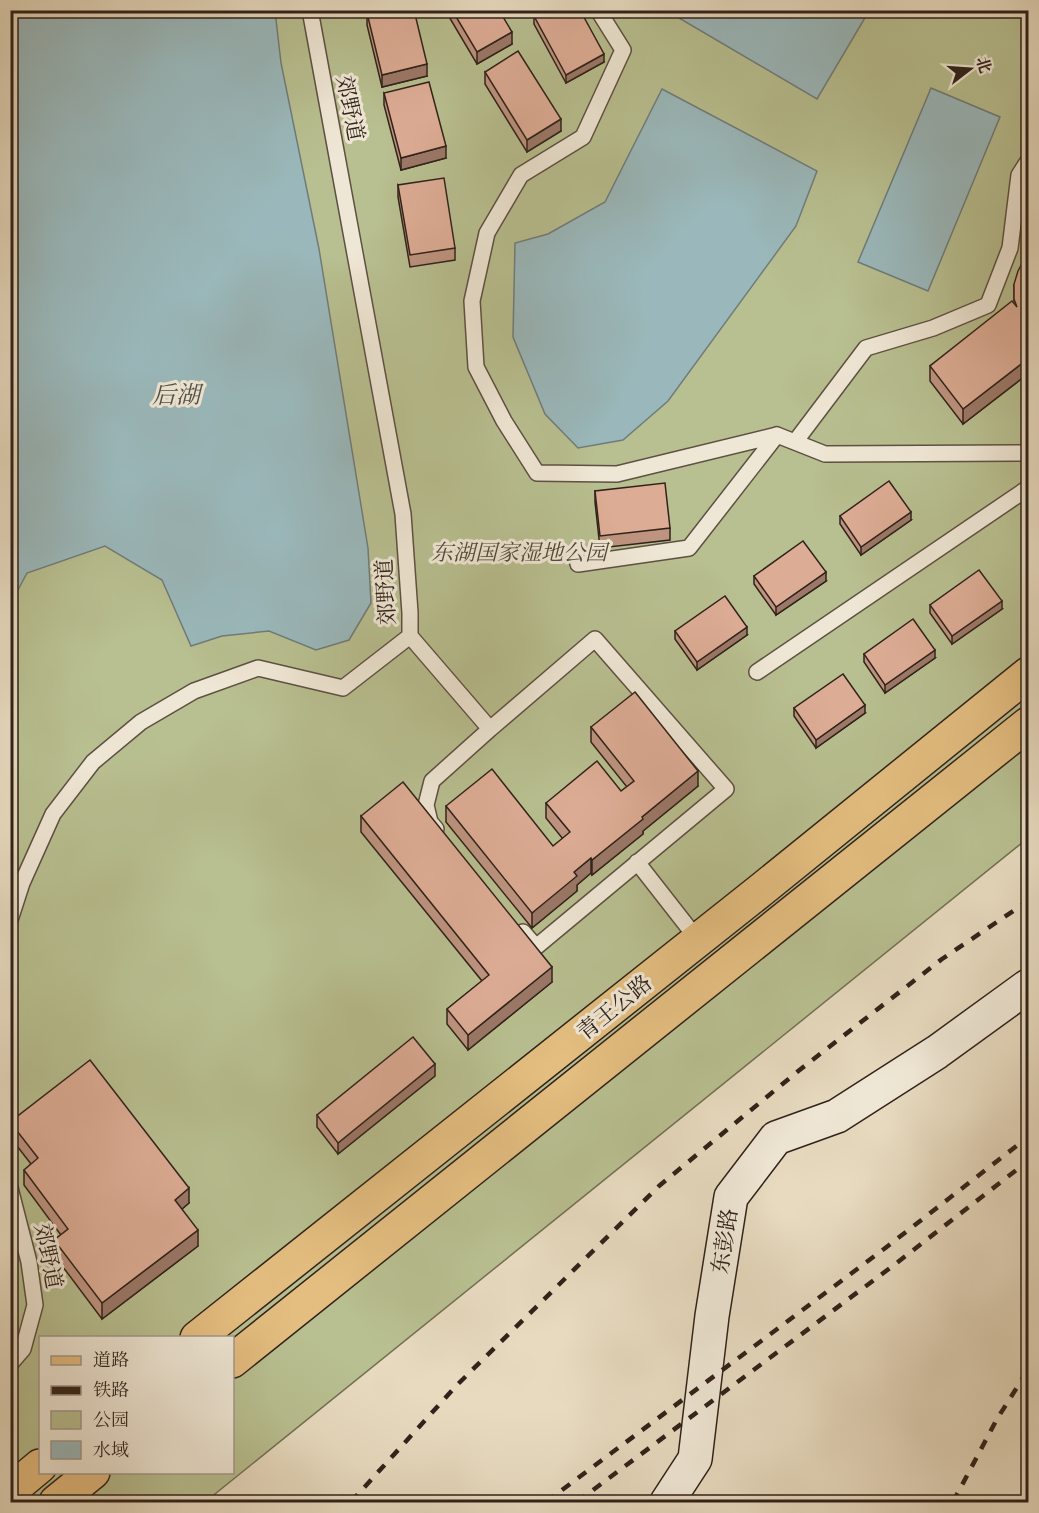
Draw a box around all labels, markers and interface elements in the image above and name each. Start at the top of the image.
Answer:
north arrow [940,39,1000,99]
text: 北 [971,54,996,76]
street label: 郊野道 [329,73,371,143]
water label: 后湖 [152,379,204,412]
park label: 东湖国家湿地公园 [431,538,610,568]
street label: 郊野道 [369,558,403,626]
street label: 青王公路 [571,968,658,1047]
street label: 东彭路 [705,1206,745,1276]
street label: 郊野道 [27,1221,69,1291]
legend [39,1336,234,1474]
text: 道路 [93,1348,129,1373]
text: 铁路 [93,1378,129,1403]
text: 公园 [93,1408,129,1433]
text: 水域 [93,1438,129,1463]

